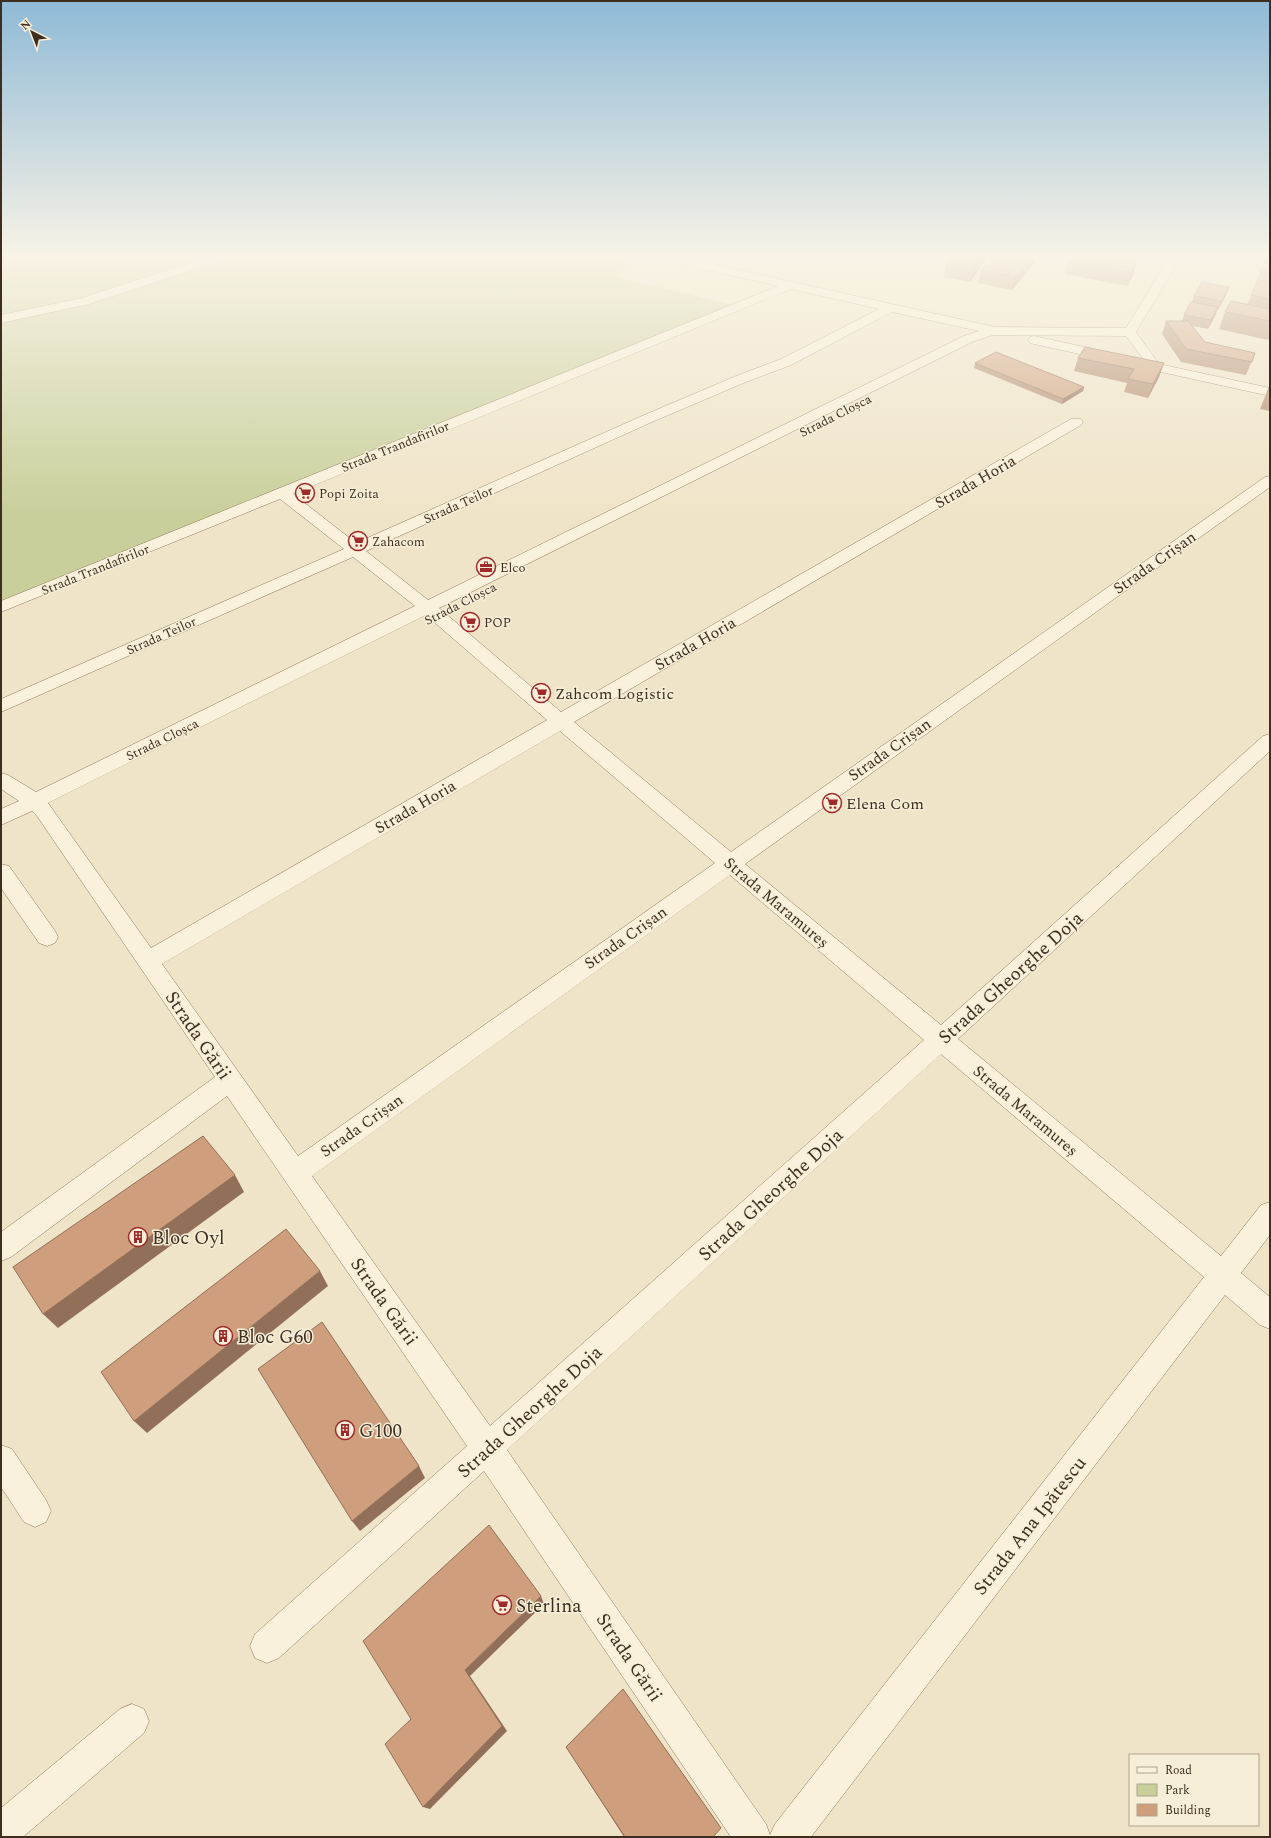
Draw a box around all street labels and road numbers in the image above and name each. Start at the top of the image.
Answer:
street label: Strada Cloșca [796,389,876,443]
street label: Strada Trandafirilor [338,416,452,478]
street label: Strada Horia [930,449,1021,515]
street label: Strada Teilor [420,481,497,529]
street label: Strada Crișan [1108,525,1201,600]
street label: Strada Trandafirilor [38,539,152,601]
street label: Strada Cloșca [421,577,501,631]
street label: Strada Horia [650,611,741,677]
street label: Strada Teilor [123,612,200,660]
street label: Strada Crișan [843,712,936,787]
street label: Strada Cloșca [123,713,203,766]
street label: Strada Horia [370,774,461,840]
street label: Strada Maramureș [719,852,834,954]
street label: Strada Crișan [579,900,672,975]
street label: Strada Gheorghe Doja [932,904,1091,1051]
street label: Strada Gării [157,985,238,1086]
street label: Strada Maramureș [968,1060,1083,1162]
street label: Strada Crișan [315,1088,408,1163]
street label: Strada Gheorghe Doja [692,1121,851,1268]
street label: Strada Gării [343,1252,425,1352]
street label: Strada Gheorghe Doja [451,1338,610,1485]
street label: Strada Ana Ipătescu [967,1450,1094,1602]
street label: Strada Gării [588,1607,669,1708]

